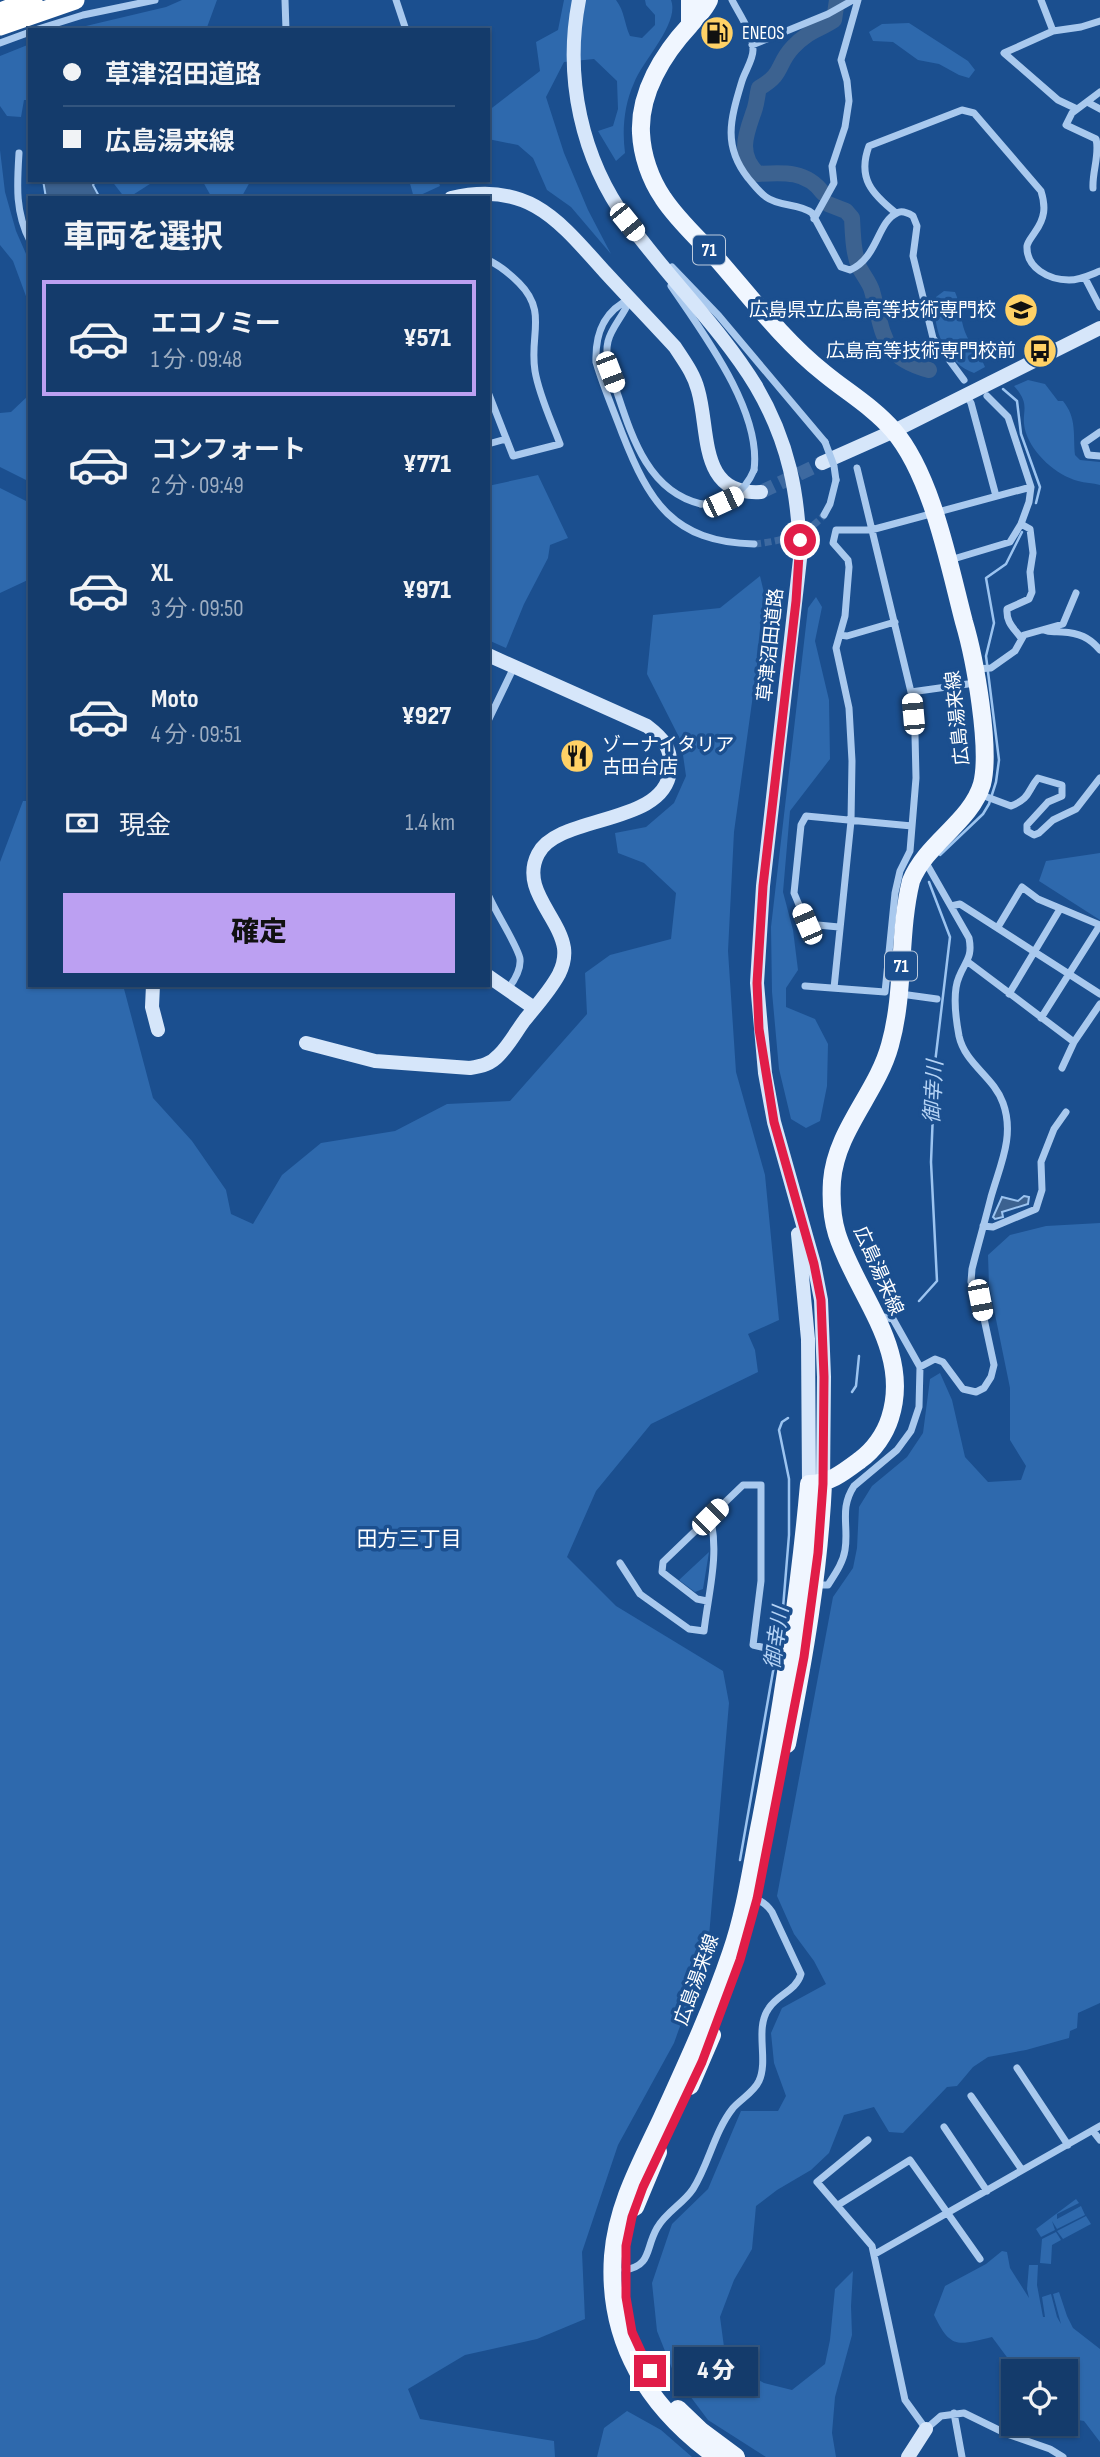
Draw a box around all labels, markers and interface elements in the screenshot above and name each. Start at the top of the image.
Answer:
fuel station icon: ENEOS [698,14,736,52]
place label: ENEOS [742,22,784,45]
text: 草津沼田道路 [105,60,261,91]
text: 広島湯来線 [105,127,235,158]
car [606,199,649,245]
text: 車両を選択 [63,218,223,257]
road number: 71 [693,236,725,264]
school or university icon: 広島県立広島高等技術専門校 [1002,291,1040,329]
place label: 広島県立広島高等技術専門校 [749,299,996,322]
icon: car [67,307,130,370]
text: エコノミー [151,309,281,340]
text: ¥571 [403,323,451,354]
bus stop icon: 広島高等技術専門校前 [1021,332,1059,370]
place label: 広島高等技術専門校前 [826,340,1016,363]
text: 1 分 · 09:48 [151,346,242,374]
car [593,349,628,395]
icon: car [67,433,130,496]
text: コンフォート [151,435,306,466]
text: ¥771 [403,449,451,480]
text: 2 分 · 09:49 [151,472,244,500]
car [700,484,747,520]
route start [784,524,816,556]
text: XL [151,558,173,589]
icon: car [67,559,130,622]
text: ¥971 [402,575,451,606]
street label: 草津沼田道路 [754,587,788,703]
text: 3 分 · 09:50 [151,595,243,623]
street label: 広島湯来線 [942,670,974,766]
text: Moto [151,684,199,715]
icon: car [67,685,130,748]
car [901,692,926,736]
text: ¥927 [401,701,451,732]
text: 4 分 · 09:51 [151,721,241,749]
place label: ゾーナイタリア 古田台店 [602,734,734,779]
restaurant icon: ゾーナイタリア 古田台店 [558,737,596,775]
icon: cash [63,804,101,842]
text: 1.4 km [405,809,455,837]
text: 現金 [119,811,171,842]
button: 確定 [63,893,455,973]
car [790,901,825,947]
road number: 71 [885,951,917,981]
water label: 御幸川 [920,1058,948,1124]
street label: 広島湯来線 [848,1223,908,1319]
car [966,1277,995,1323]
car [688,1495,733,1539]
district label: 田方三丁目 [357,1527,462,1552]
water label: 御幸川 [760,1603,794,1671]
street label: 広島湯来線 [670,1931,724,2029]
callout: 4 分 [674,2346,758,2396]
route end [634,2355,666,2387]
text: 4 分 [697,2357,735,2385]
map controls [1001,2359,1078,2436]
button: locate [1001,2359,1078,2436]

